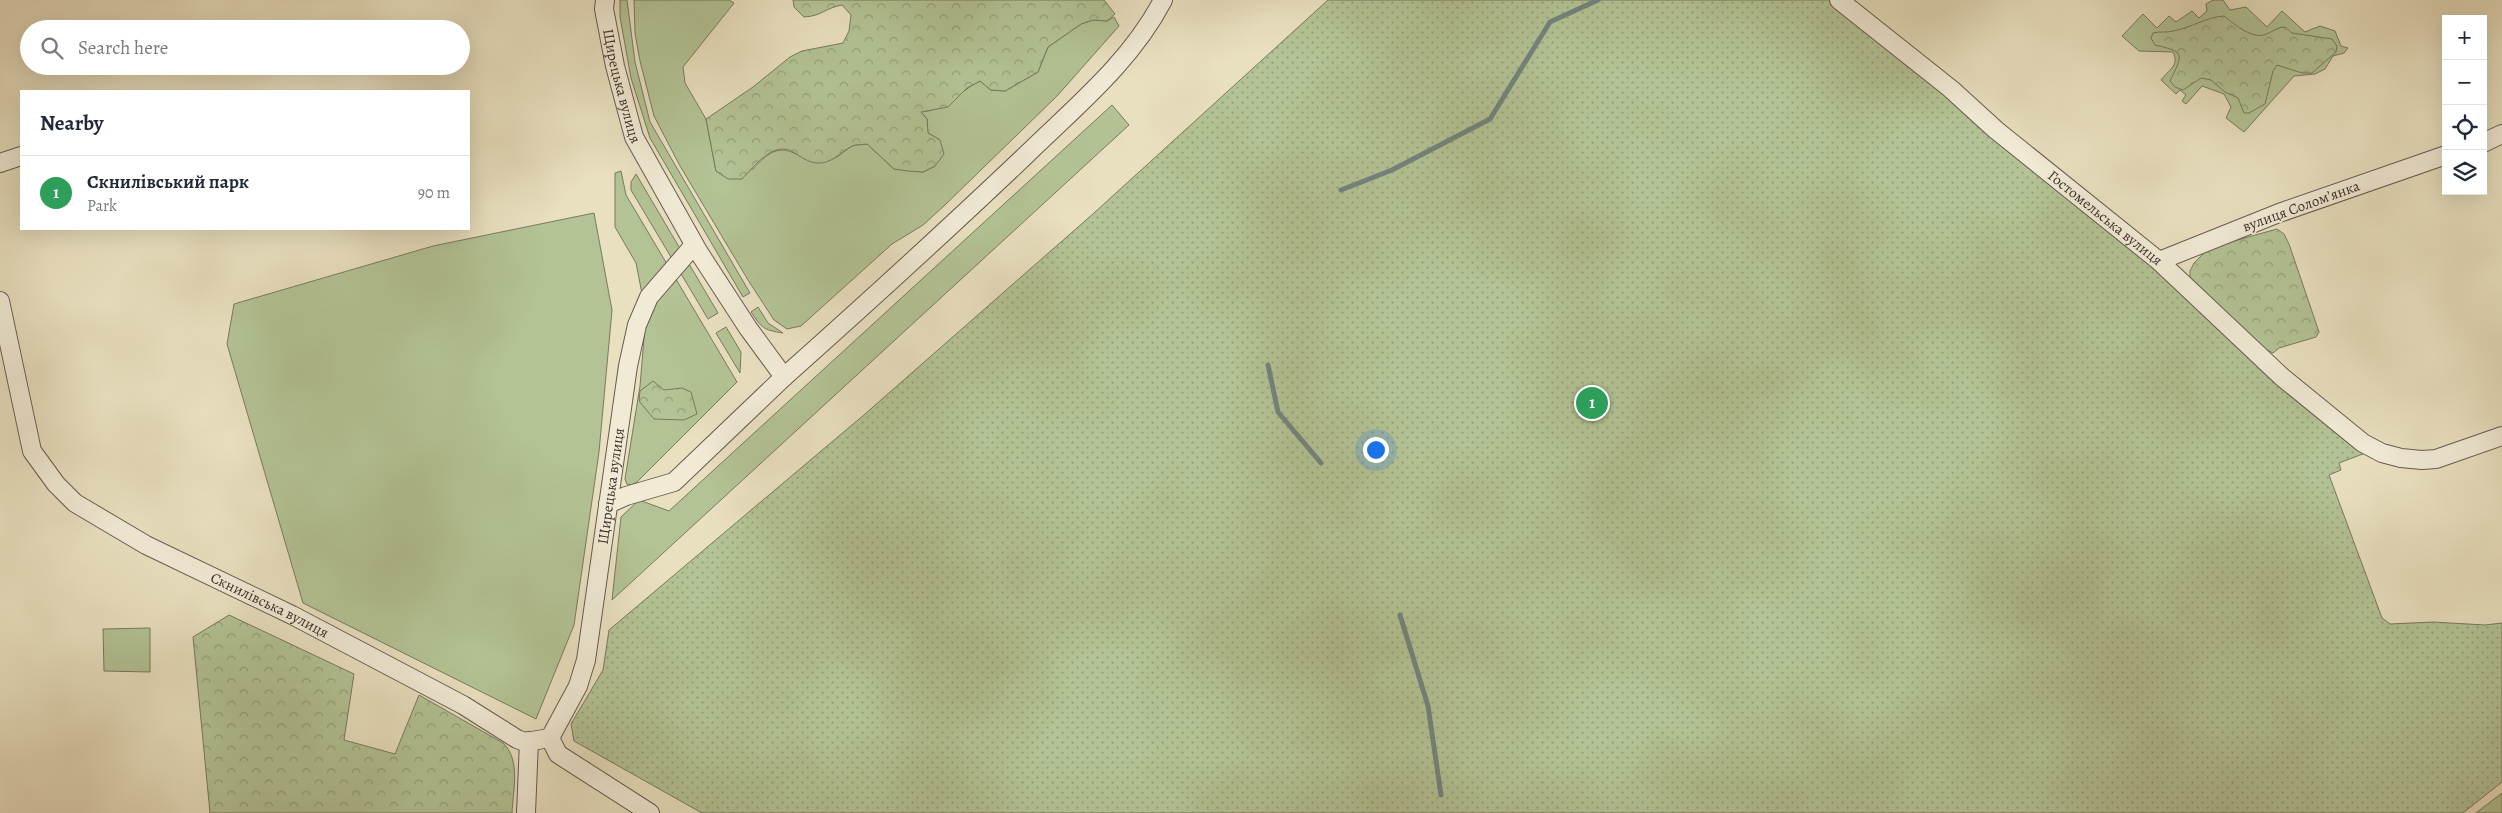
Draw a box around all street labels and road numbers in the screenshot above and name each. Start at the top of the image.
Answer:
street label: Щирецька вулиця [598,27,646,147]
street label: Гостомельська вулиця [2044,165,2167,270]
street label: вулиця Соломʼянка [2240,175,2363,237]
street label: Щирецька вулиця [593,427,629,545]
street label: Скнилівська вулиця [207,567,332,643]

